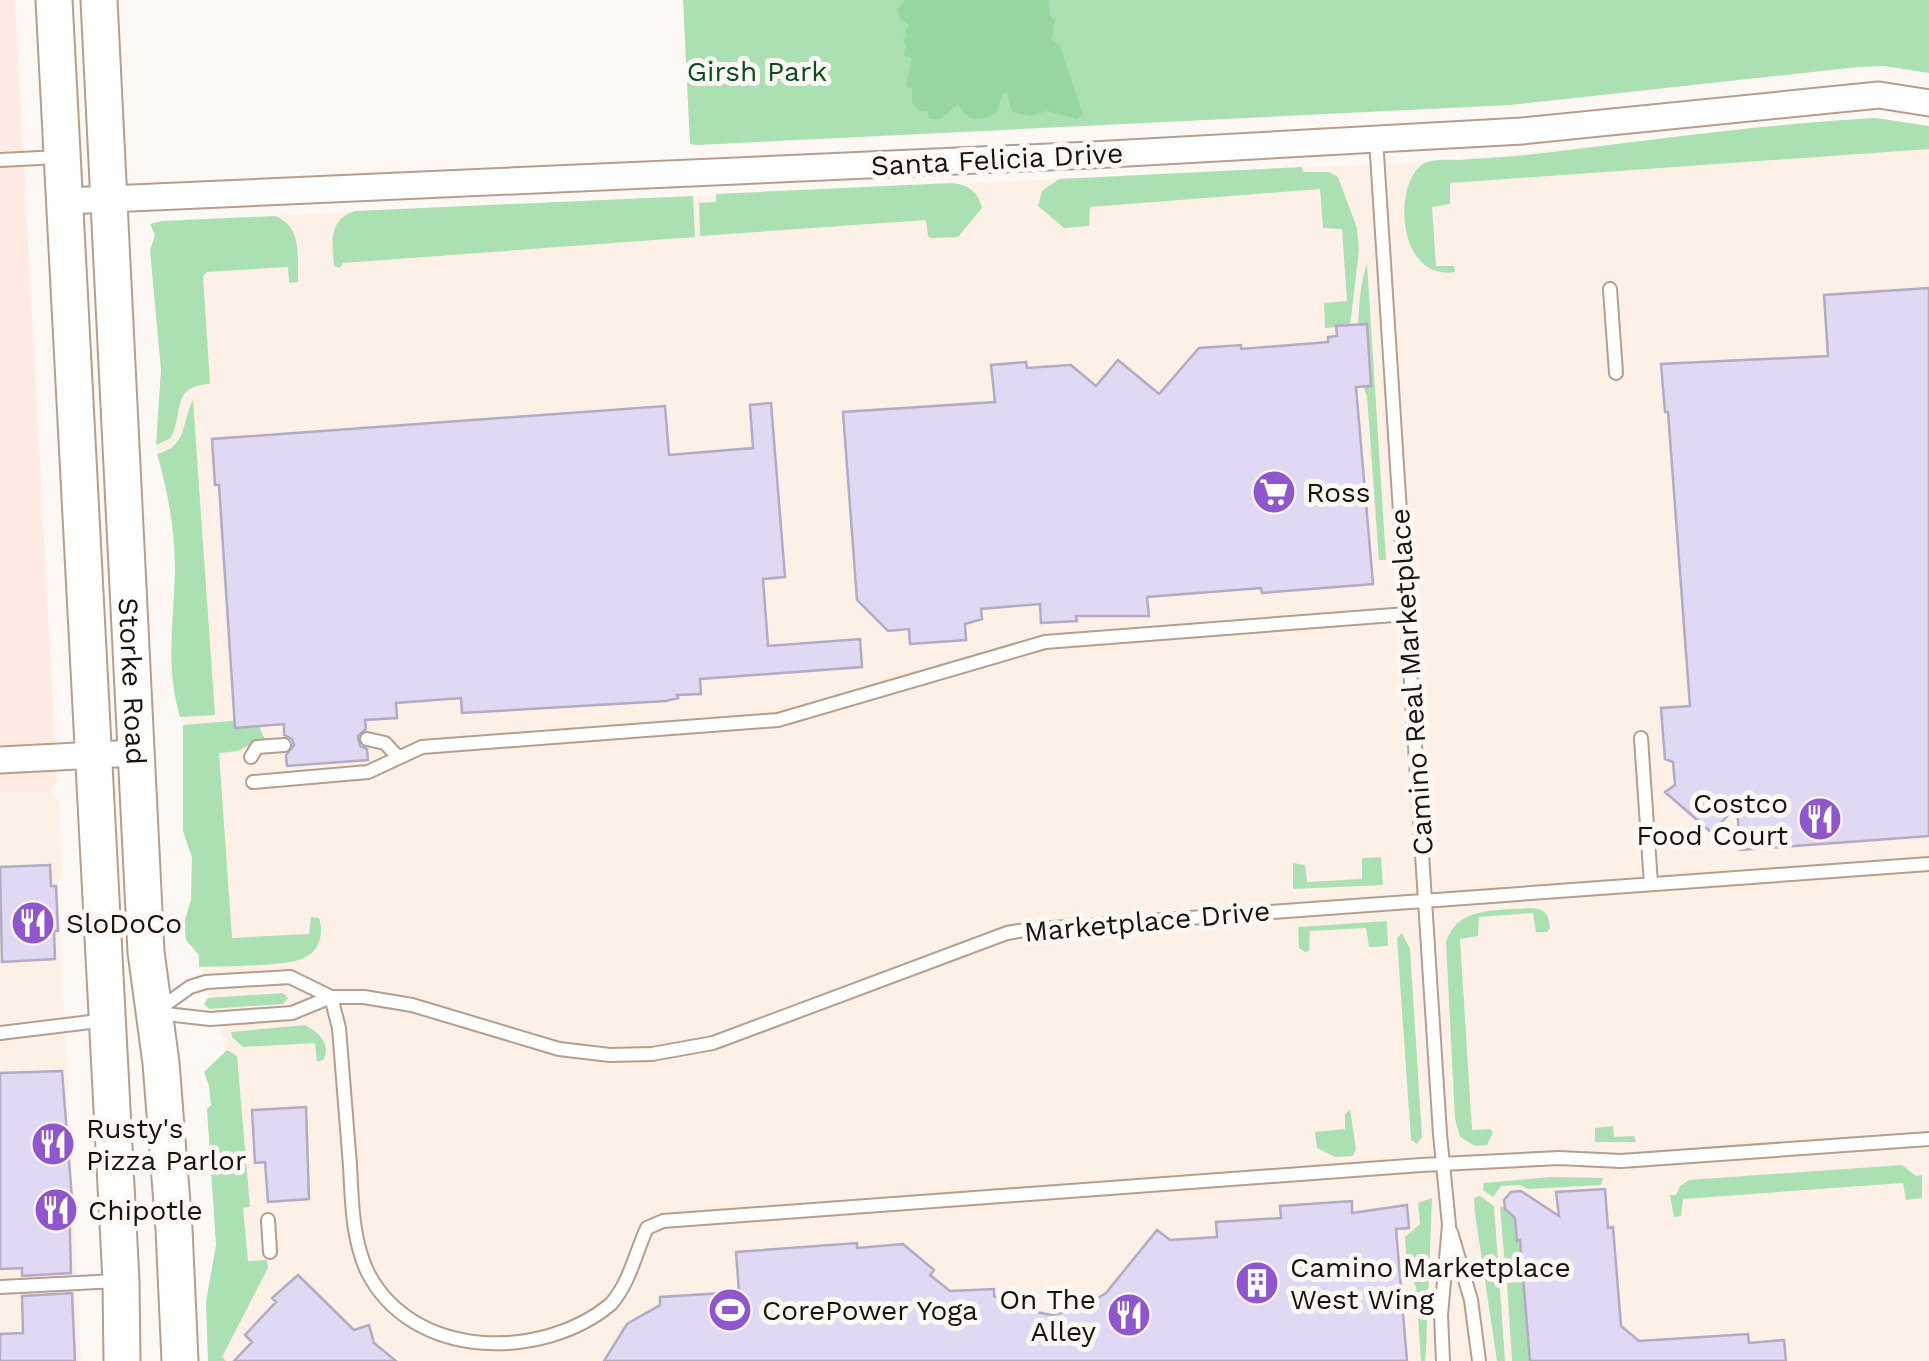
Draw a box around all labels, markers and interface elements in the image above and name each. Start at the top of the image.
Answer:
park label: Girsh Park [687,55,827,88]
street label: Santa Felicia Drive [870,136,1124,183]
supermarket icon: Ross [1251,469,1297,515]
place label: Ross [1306,476,1370,509]
street label: Camino Real Marketplace [1383,507,1440,857]
street label: Storke Road [112,597,153,766]
place label: Costco Food Court [1636,787,1788,852]
restaurant icon: Costco Food Court [1797,796,1843,842]
street label: Marketplace Drive [1023,894,1271,949]
restaurant icon: SloDoCo [10,900,56,946]
place label: SloDoCo [66,907,182,940]
place label: Rusty's Pizza Parlor [86,1112,246,1177]
restaurant icon: Rusty's Pizza Parlor [30,1121,76,1167]
restaurant icon: Chipotle [33,1187,79,1233]
place label: Chipotle [88,1194,203,1227]
place label: Camino Marketplace West Wing [1290,1251,1571,1316]
building icon: Camino Marketplace West Wing [1234,1260,1280,1306]
place label: On The Alley [999,1283,1097,1348]
sports icon: CorePower Yoga [707,1287,753,1333]
restaurant icon: On The Alley [1106,1292,1152,1338]
place label: CorePower Yoga [762,1294,978,1327]

